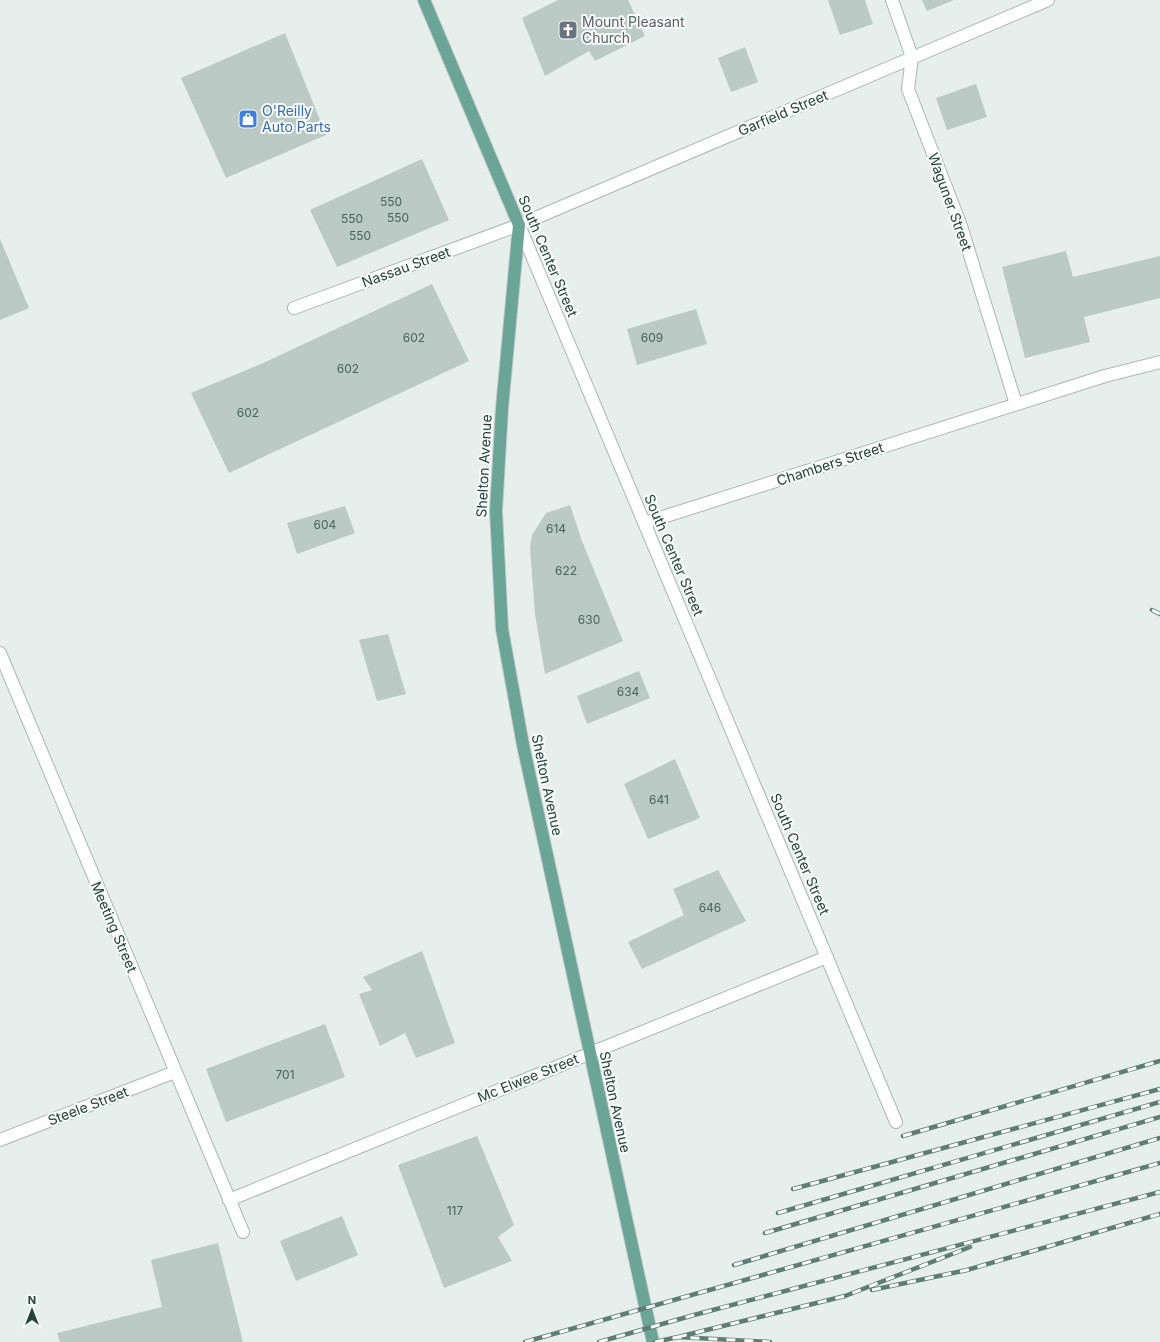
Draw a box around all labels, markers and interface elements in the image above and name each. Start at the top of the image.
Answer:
place label: Mount Pleasant Church [582,13,685,46]
church icon: Mount Pleasant Church [557,19,579,41]
street label: Garfield Street [735,86,831,139]
place label: O'Reilly Auto Parts [262,102,331,135]
shop icon: O'Reilly Auto Parts [237,108,259,130]
street label: Waguner Street [925,151,976,253]
street label: South Center Street [515,192,582,320]
house number: 550 [380,194,402,209]
house number: 550 [387,210,409,225]
house number: 550 [341,211,363,226]
house number: 550 [349,228,371,243]
street label: Nassau Street [359,243,453,290]
house number: 602 [403,330,425,345]
house number: 609 [641,330,663,345]
house number: 602 [337,361,359,376]
house number: 602 [237,405,259,420]
street label: Shelton Avenue [472,414,495,518]
street label: Chambers Street [774,438,886,489]
street label: South Center Street [641,491,708,619]
house number: 604 [314,517,337,532]
house number: 614 [546,521,566,536]
house number: 622 [555,563,577,578]
house number: 630 [578,612,600,627]
house number: 634 [617,684,640,699]
street label: Shelton Avenue [528,733,567,837]
street label: South Center Street [767,790,834,918]
house number: 641 [649,792,669,807]
street label: Meeting Street [88,879,141,975]
house number: 646 [699,900,721,915]
street label: Mc Elwee Street [475,1049,581,1106]
street label: Shelton Avenue [596,1050,635,1154]
house number: 701 [275,1067,295,1082]
street label: Steele Street [45,1082,131,1129]
house number: 117 [447,1203,463,1218]
north arrow [12,1290,52,1330]
text: N [28,1293,36,1307]

